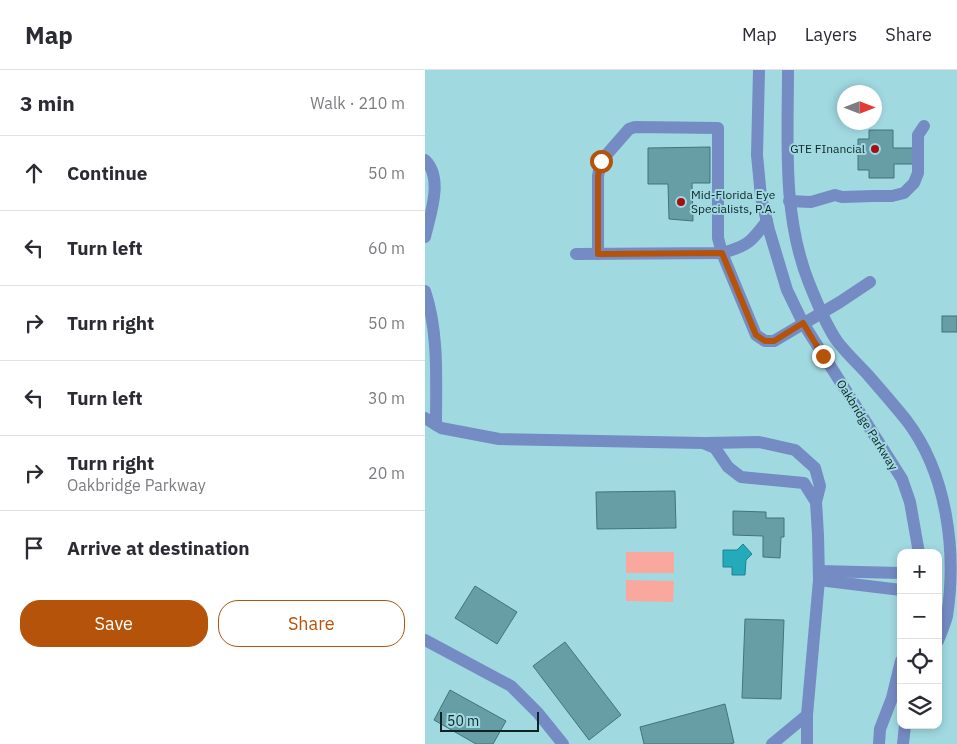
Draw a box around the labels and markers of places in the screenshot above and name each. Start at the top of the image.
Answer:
place label: GTE FInancial [790,141,865,156]
marker: GTE FInancial [869,143,881,155]
place label: Mid-Florida Eye Specialists, P.A. [691,187,776,216]
marker: Mid-Florida Eye Specialists, P.A. [675,196,687,208]

